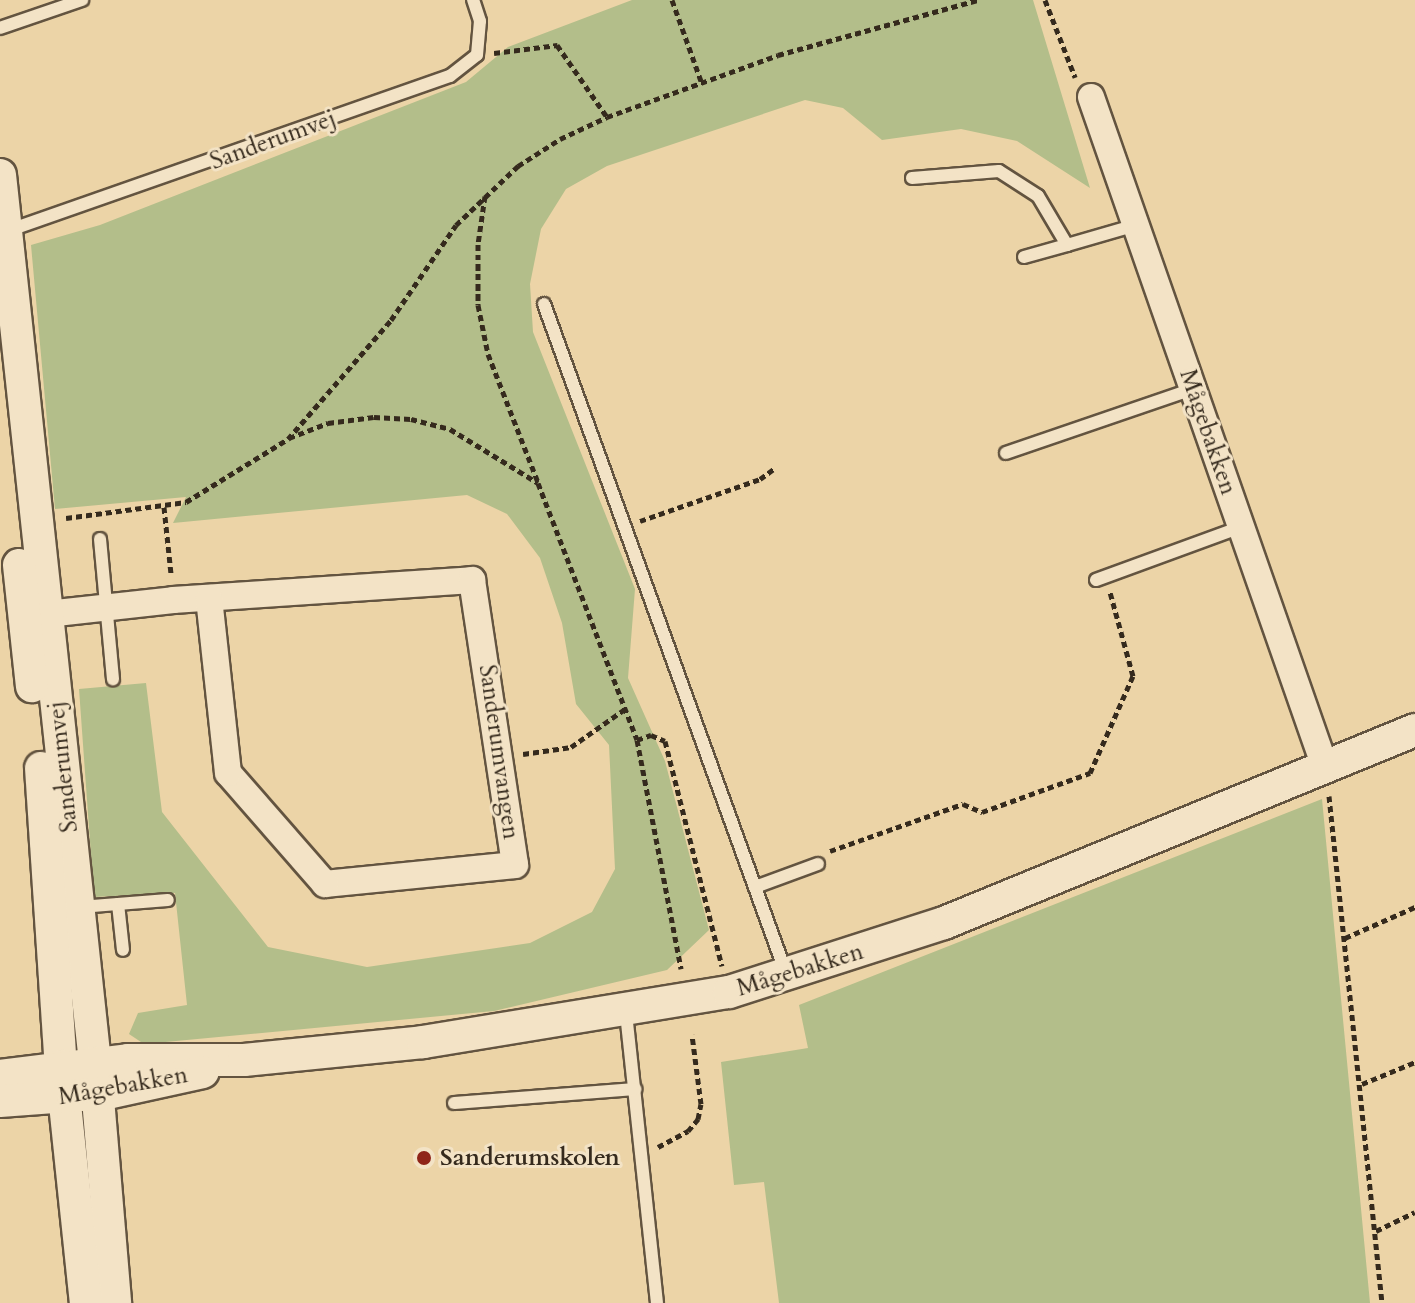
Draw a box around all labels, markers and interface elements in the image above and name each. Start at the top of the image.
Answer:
street label: Sanderumvej [206,104,340,176]
street label: Mågebakken [1173,365,1243,499]
street label: Sanderumvangen [472,663,526,841]
street label: Sanderumvej [42,700,84,834]
street label: Mågebakken [733,937,867,1003]
street label: Mågebakken [56,1060,190,1112]
place label: Sanderumskolen [440,1144,620,1172]
marker: Sanderumskolen [415,1149,433,1167]

